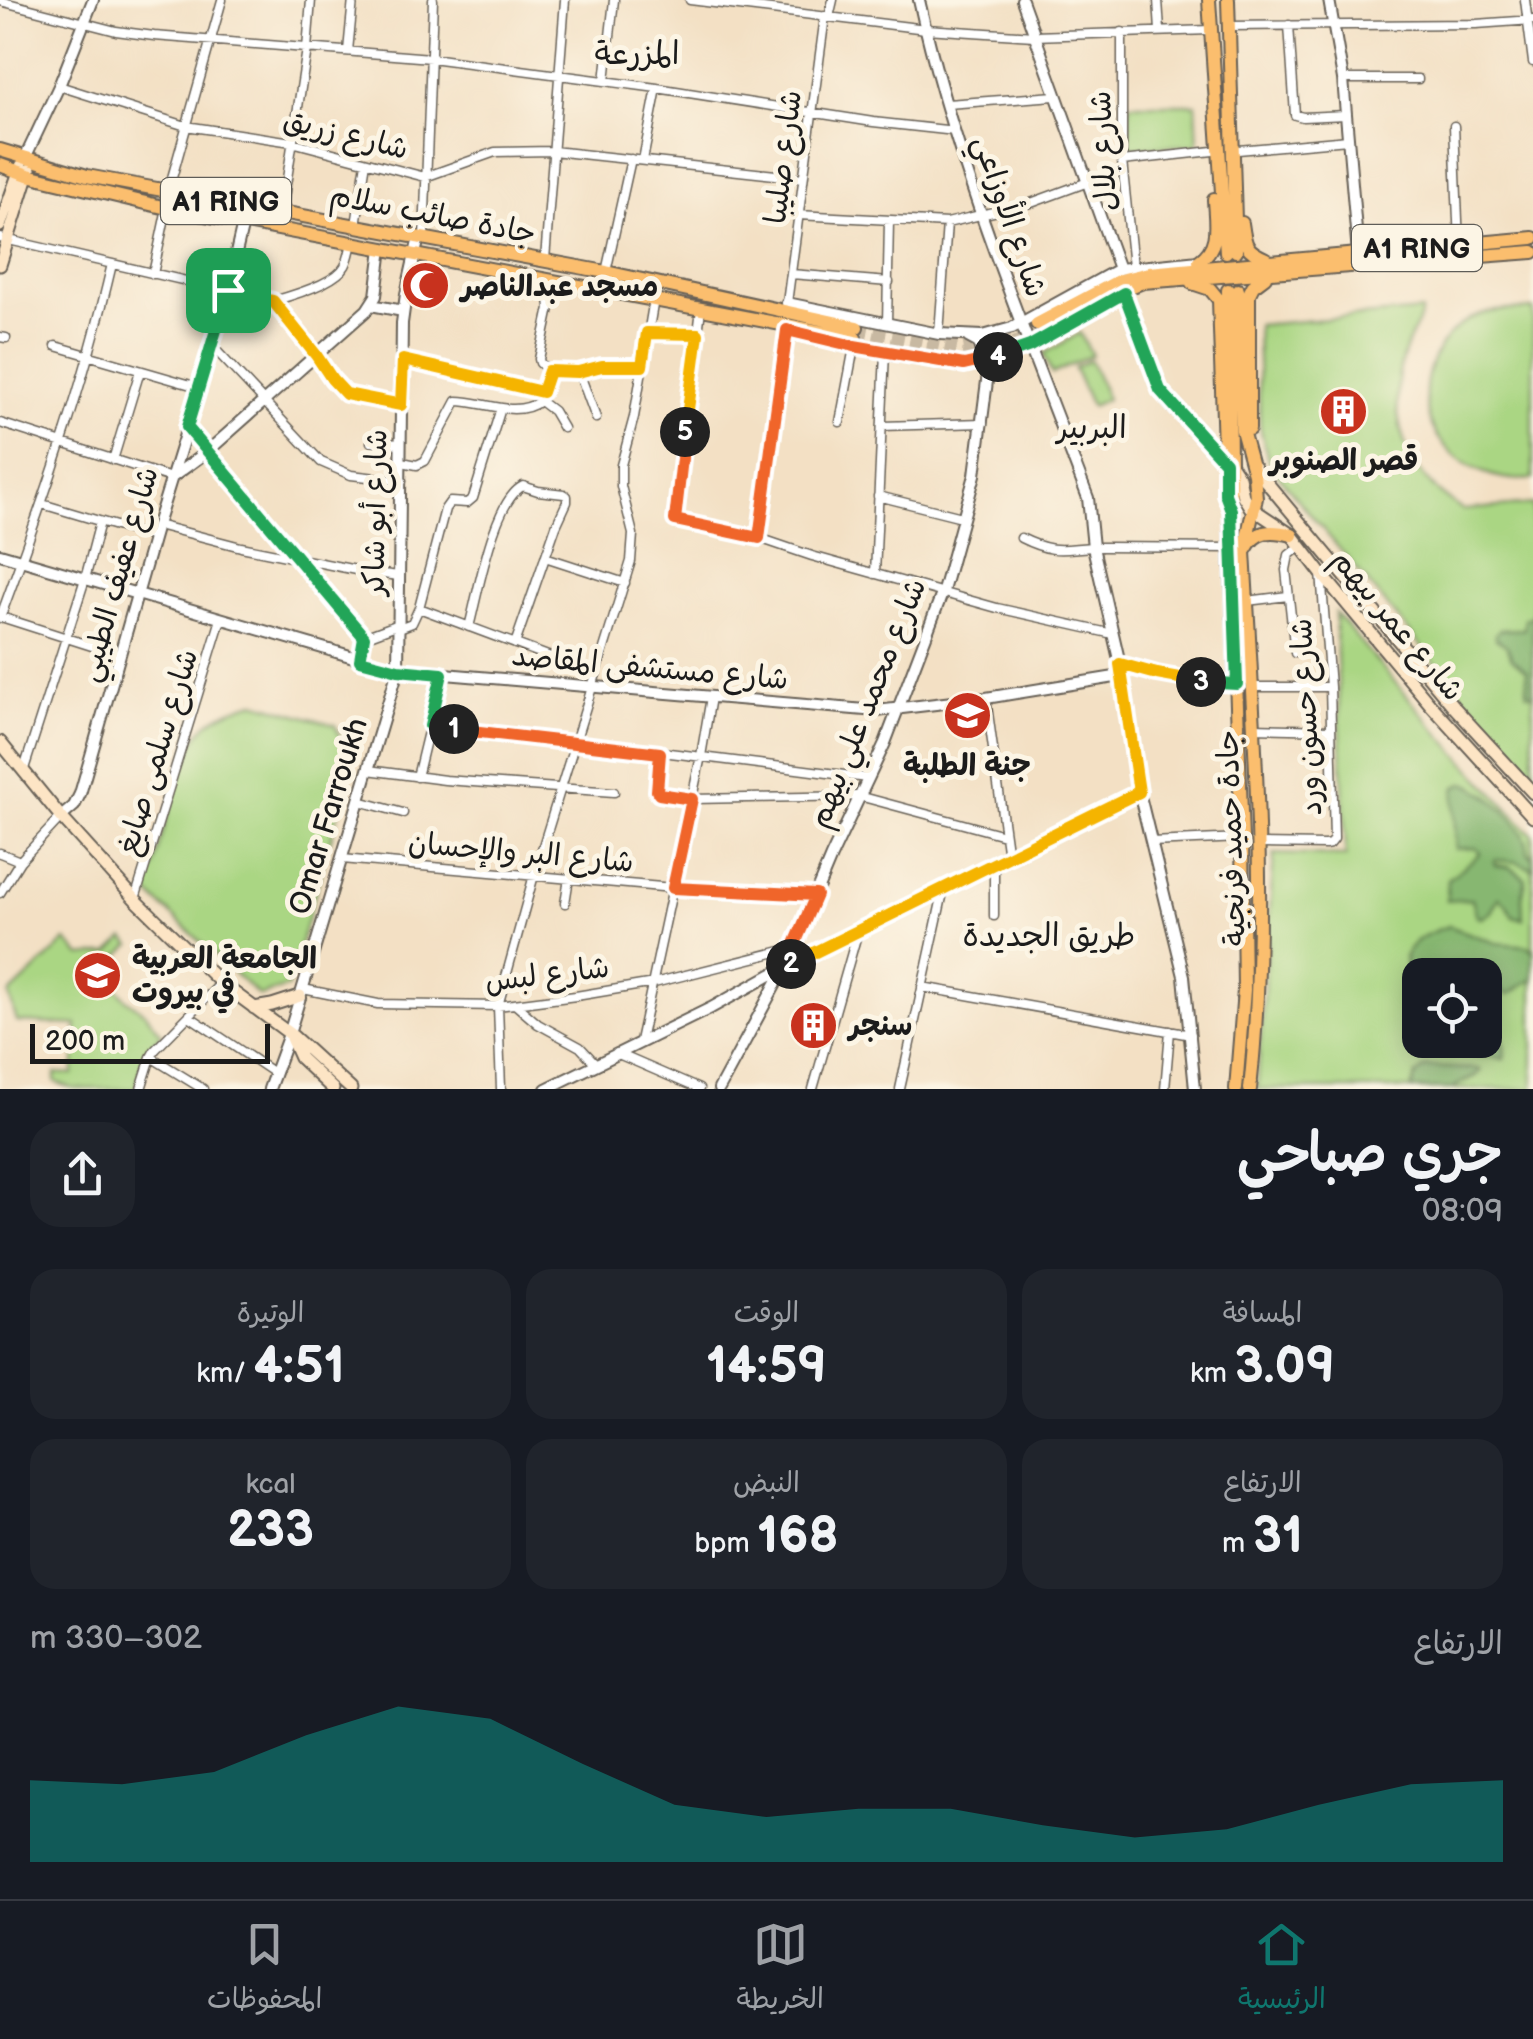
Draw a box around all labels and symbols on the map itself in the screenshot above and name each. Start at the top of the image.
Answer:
district label: المزرعة [594,35,680,74]
street label: شارع صليبا [758,88,812,226]
street label: شارع بلال [1083,90,1127,212]
street label: شارع زريق [279,102,412,170]
street label: شارع الأوزاعي [958,130,1056,304]
street label: جادة صائب سلام [326,177,539,256]
road number: A1 RING [161,178,291,224]
road number: A1 RING [1352,225,1482,271]
pin [186,248,271,333]
mosque icon: مسجد عبدالناصر [400,260,452,312]
place label: مسجد عبدالناصر [458,269,658,305]
pin: 4 [973,332,1023,382]
building icon: قصر الصنوبر [1318,385,1370,437]
pin: 5 [660,407,710,457]
district label: البربير [1054,409,1127,448]
street label: شارع أبو شاكر [357,429,397,598]
place label: قصر الصنوبر [1267,443,1418,479]
street label: شارع عفيف الطيبي [71,463,174,688]
street label: شارع عمر بيهم [1321,543,1471,711]
street label: شارع محمد علي بيهم [801,573,941,836]
street label: شارع حسون ورد [1284,617,1332,817]
street label: شارع مستشفى المقاصد [510,638,790,700]
street label: شارع سلمى صايغ [110,645,208,860]
pin: 3 [1176,657,1226,707]
school or university icon: جنة الطلبة [941,690,993,742]
pin: 1 [429,704,479,754]
street label: Omar Farroukh [282,714,376,919]
street label: جادة حميد فرنجية [1210,729,1254,947]
place label: جنة الطلبة [903,748,1031,784]
street label: شارع البر والإحسان [406,825,635,883]
district label: طريق الجديدة [963,917,1135,956]
pin: 2 [766,939,816,989]
place label: الجامعة العربية في بيروت [132,941,317,1014]
school or university icon: الجامعة العربية في بيروت [71,949,123,1001]
street label: شارع لبس [483,950,612,1002]
building icon: سنجر [788,999,840,1051]
place label: سنجر [846,1008,912,1044]
scale bar [30,1019,270,1064]

